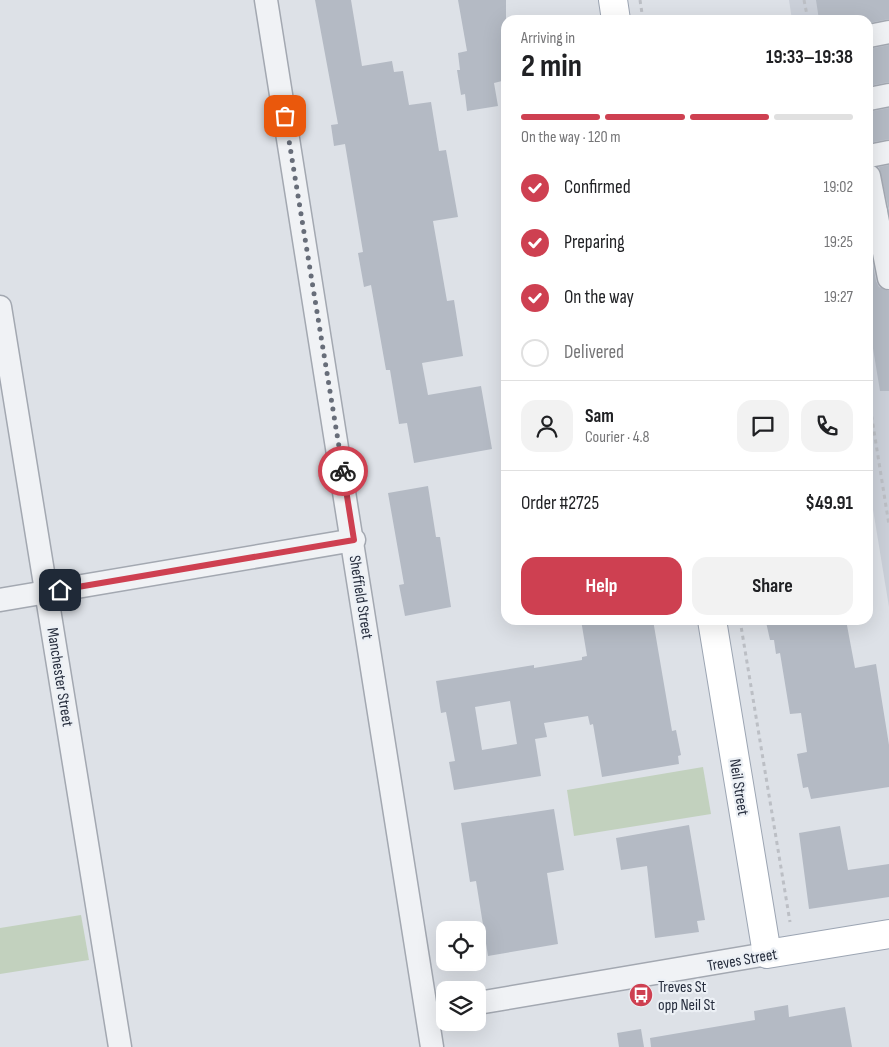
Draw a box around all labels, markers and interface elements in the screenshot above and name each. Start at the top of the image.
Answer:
text: Arriving in [521,29,575,48]
text: 19:33–19:38 [766,46,853,69]
text: 2 min [521,47,582,86]
pin [264,95,306,137]
icon: bag [271,102,299,130]
text: On the way · 120 m [521,128,620,147]
icon: check [521,174,549,202]
text: Confirmed [564,176,631,199]
text: 19:02 [824,178,853,197]
icon: check [521,229,549,257]
text: Preparing [564,231,625,254]
text: 19:25 [824,233,853,252]
icon: check [521,284,549,312]
text: On the way [564,286,634,309]
text: 19:27 [824,288,853,307]
text: Delivered [564,341,624,364]
button: person [521,400,573,452]
button: chat [737,400,789,452]
button: phone [801,400,853,452]
text: Sam [585,405,614,428]
text: Courier · 4.8 [585,428,649,447]
courier [318,446,368,496]
icon: bike [329,457,357,485]
text: Order #2725 [521,492,599,515]
text: $49.91 [805,492,853,515]
street label: Sheffield Street [345,554,377,641]
button: Help [521,557,682,615]
button: Share [692,557,853,615]
pin [39,569,81,611]
icon: home [46,576,74,604]
street label: Manchester Street [42,626,77,728]
street label: Neil Street [725,758,752,817]
map controls [436,921,486,1031]
button: locate [436,921,486,971]
street label: Treves Street [706,945,779,976]
place label: Treves St opp Neil St [658,978,715,1015]
button: layers [436,981,486,1031]
bus stop icon: Treves St opp Neil St [628,982,654,1008]

